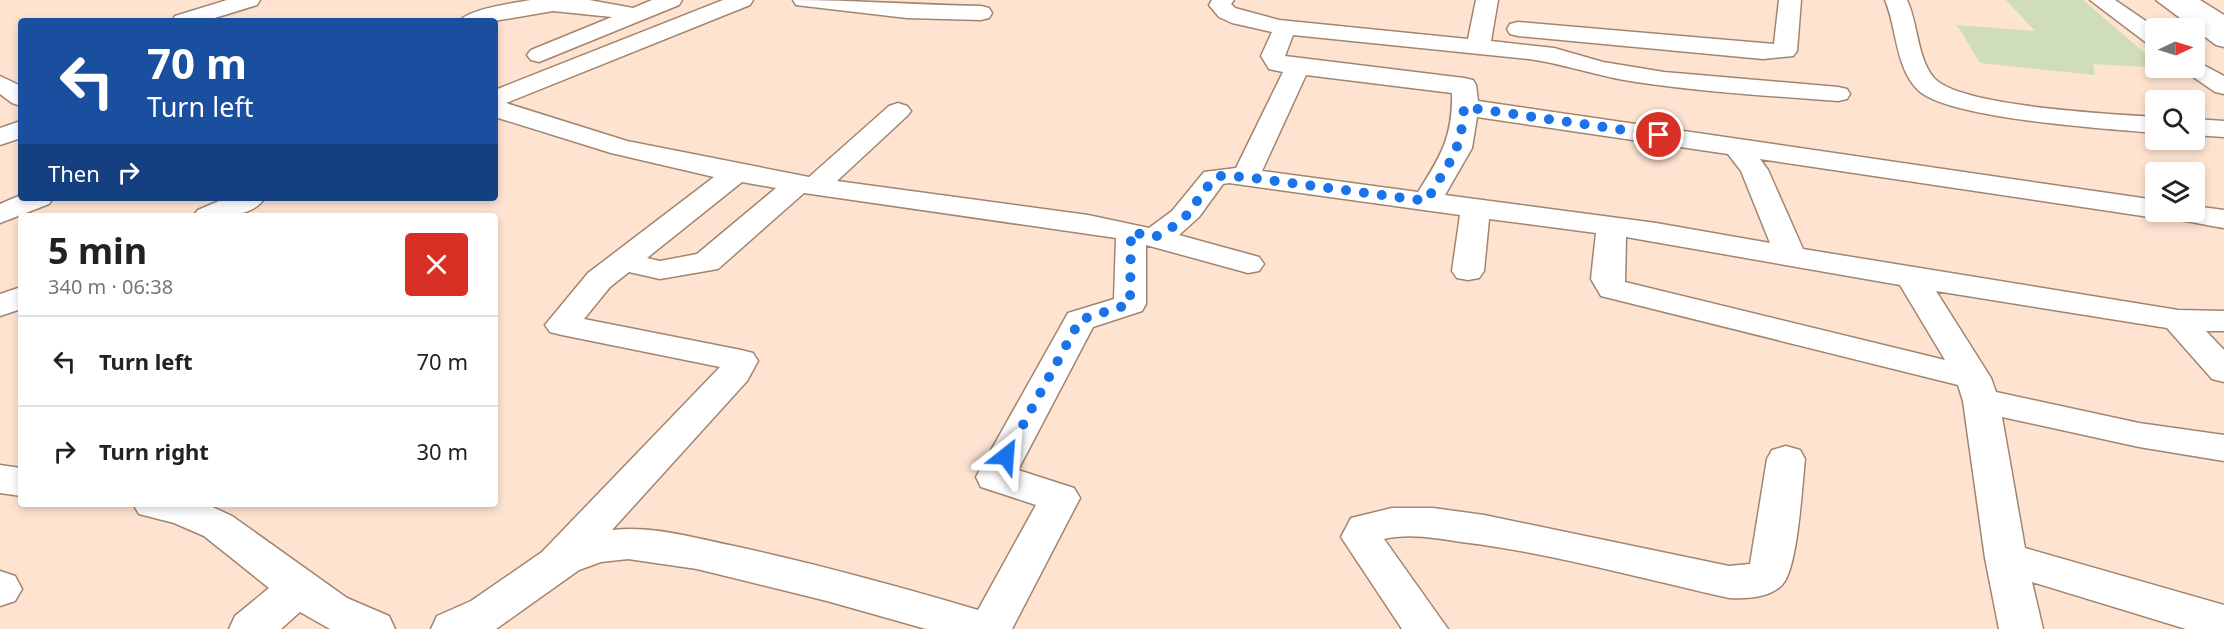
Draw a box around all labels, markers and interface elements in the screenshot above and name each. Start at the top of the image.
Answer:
north arrow [2145,18,2205,78]
map controls [2145,18,2205,222]
text: 70 m [147,34,247,91]
icon: left [48,42,126,120]
text: Turn left [147,88,253,125]
button: search [2145,90,2205,150]
pin [1633,109,1684,160]
icon: arrive [1642,118,1675,151]
icon: right [112,156,145,189]
text: Then [48,158,100,188]
button: layers [2145,162,2205,222]
text: 5 min [48,226,147,275]
button: close [405,233,468,296]
text: 340 m · 06:38 [48,273,173,300]
icon: left [48,345,81,378]
text: Turn left [99,346,193,376]
text: 70 m [417,346,468,376]
position arrow [974,424,1038,488]
icon: right [48,435,81,468]
text: Turn right [99,436,209,466]
text: 30 m [417,436,468,466]

